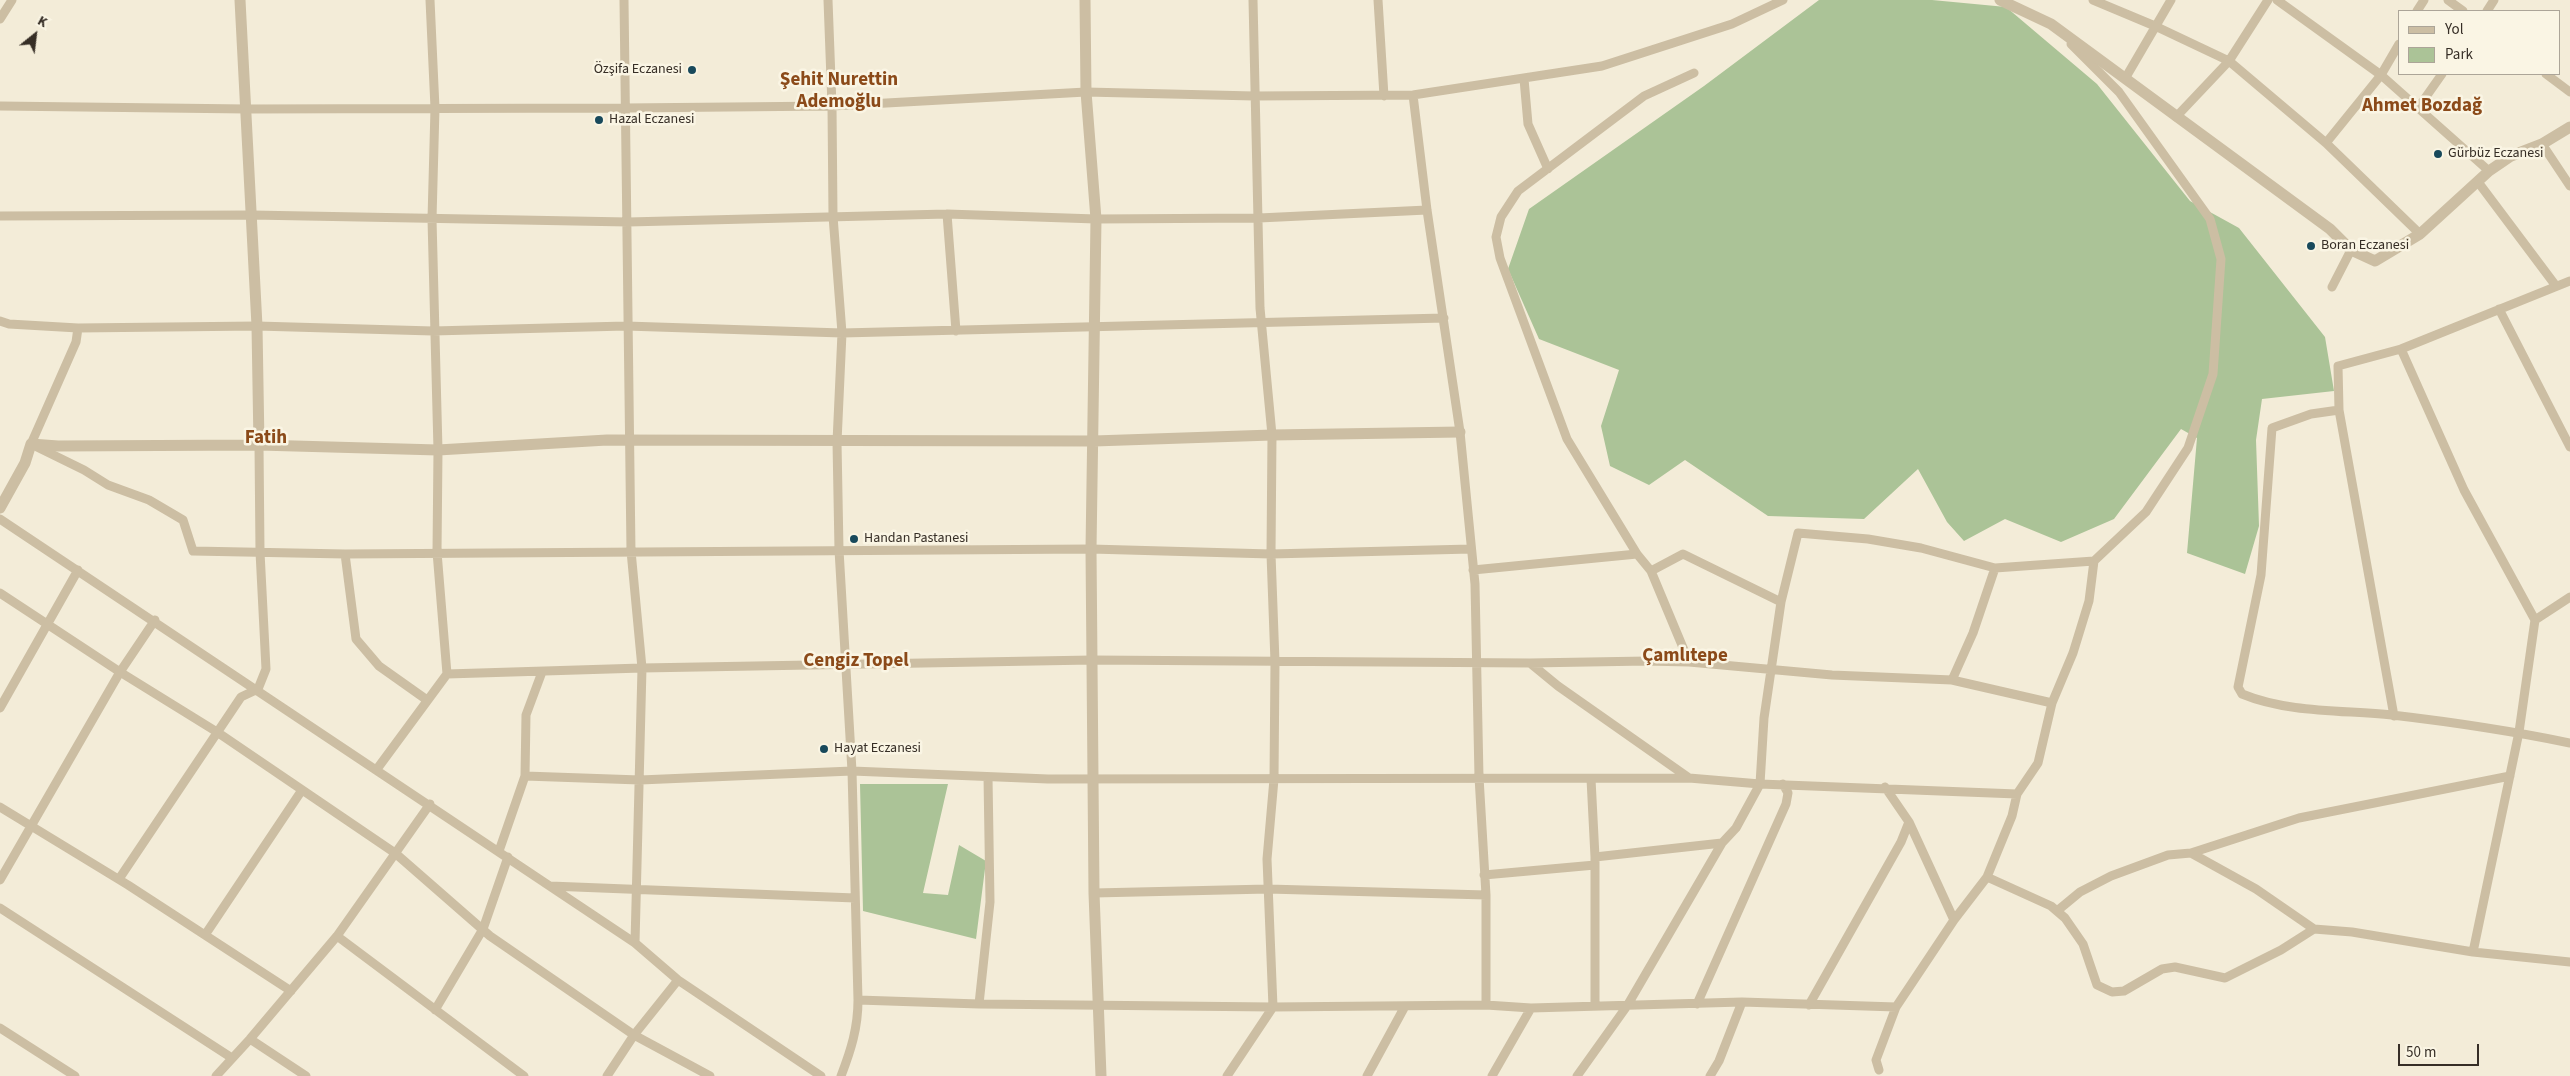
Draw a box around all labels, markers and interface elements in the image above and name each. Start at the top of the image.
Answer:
north arrow [10,10,60,60]
legend [2398,10,2560,75]
text: K [34,11,51,33]
text: Yol [2445,19,2463,40]
text: Park [2445,44,2473,65]
place label: Özşifa Eczanesi [594,62,682,78]
marker: Özşifa Eczanesi [686,64,698,76]
district label: Şehit Nurettin Ademoğlu [780,70,898,114]
district label: Ahmet Bozdağ [2362,96,2482,118]
place label: Hazal Eczanesi [609,112,694,128]
marker: Hazal Eczanesi [593,114,605,126]
place label: Gürbüz Eczanesi [2448,146,2543,162]
marker: Gürbüz Eczanesi [2432,148,2444,160]
place label: Boran Eczanesi [2321,238,2409,254]
marker: Boran Eczanesi [2305,240,2317,252]
district label: Fatih [245,428,287,450]
place label: Handan Pastanesi [864,531,968,547]
marker: Handan Pastanesi [848,533,860,545]
district label: Çamlıtepe [1642,646,1728,668]
district label: Cengiz Topel [803,651,909,673]
place label: Hayat Eczanesi [834,741,921,757]
marker: Hayat Eczanesi [818,743,830,755]
scale bar [2400,1034,2481,1066]
text: 50 m [2406,1042,2436,1063]

